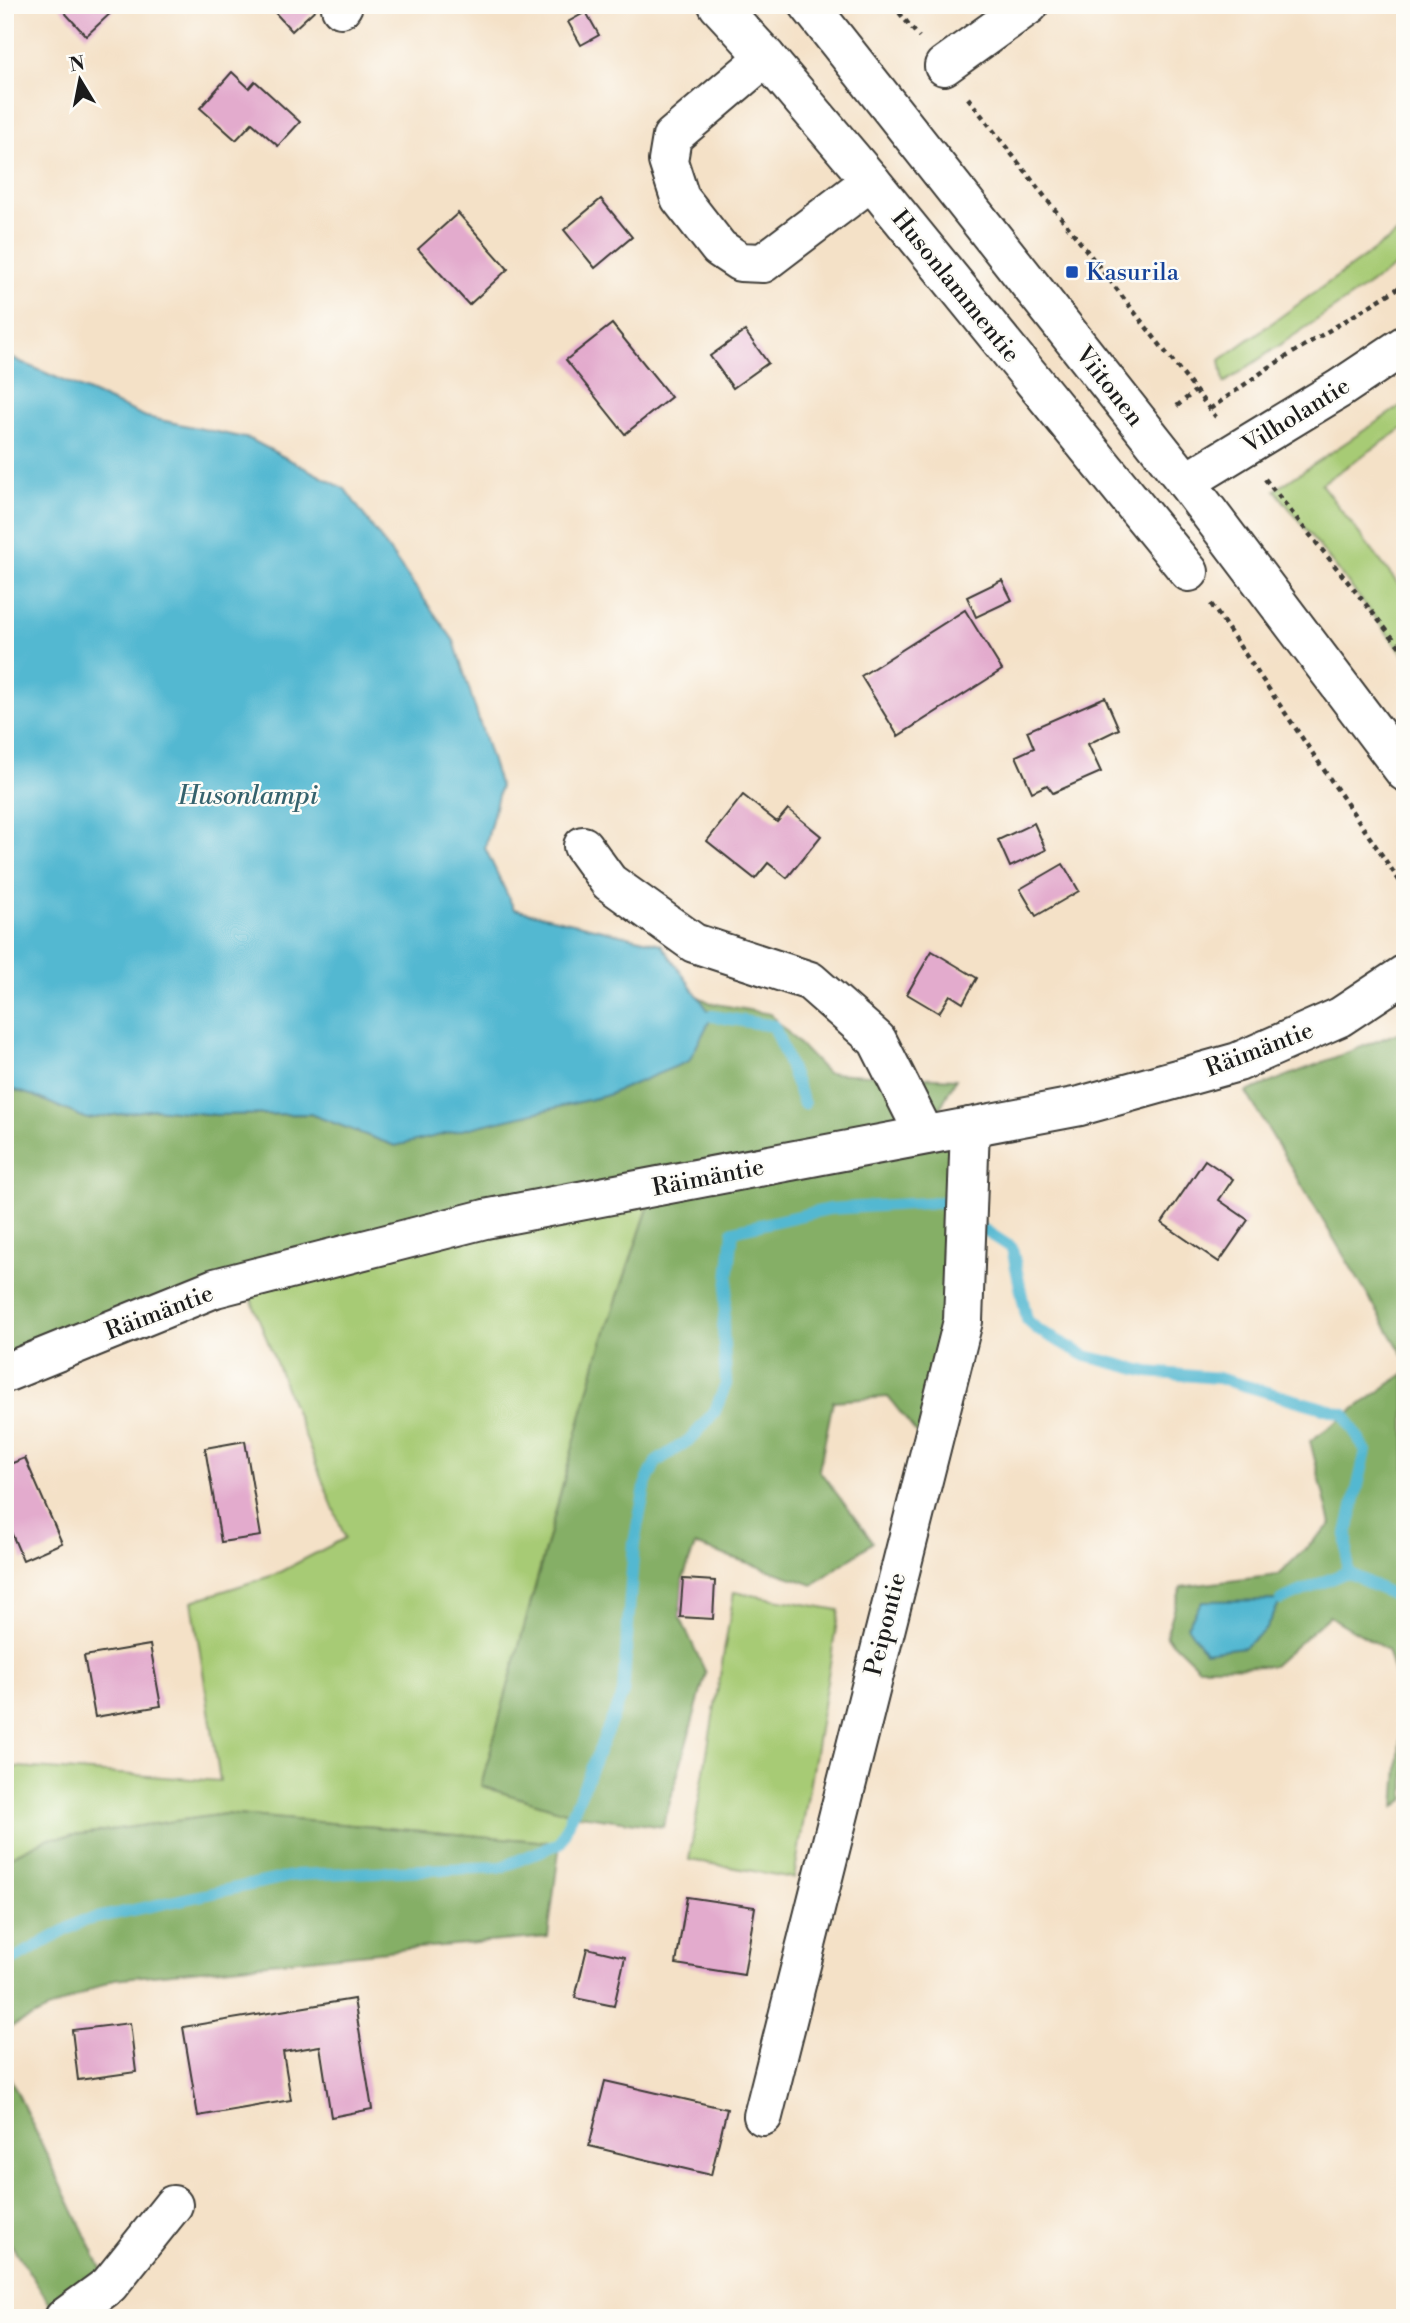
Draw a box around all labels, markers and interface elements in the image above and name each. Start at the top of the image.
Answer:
north arrow [46,46,116,116]
text: N [68,51,87,77]
street label: Husonlammentie [885,204,1026,369]
place label: Kasurila [1086,258,1180,288]
marker: Kasurila [1064,264,1080,280]
street label: Viitonen [1068,340,1150,433]
street label: Vilholantie [1237,371,1356,461]
water label: Husonlampi [177,780,319,812]
street label: Räimäntie [1201,1016,1318,1084]
street label: Räimäntie [650,1152,767,1204]
street label: Räimäntie [101,1279,218,1347]
street label: Peipontie [859,1570,913,1679]

